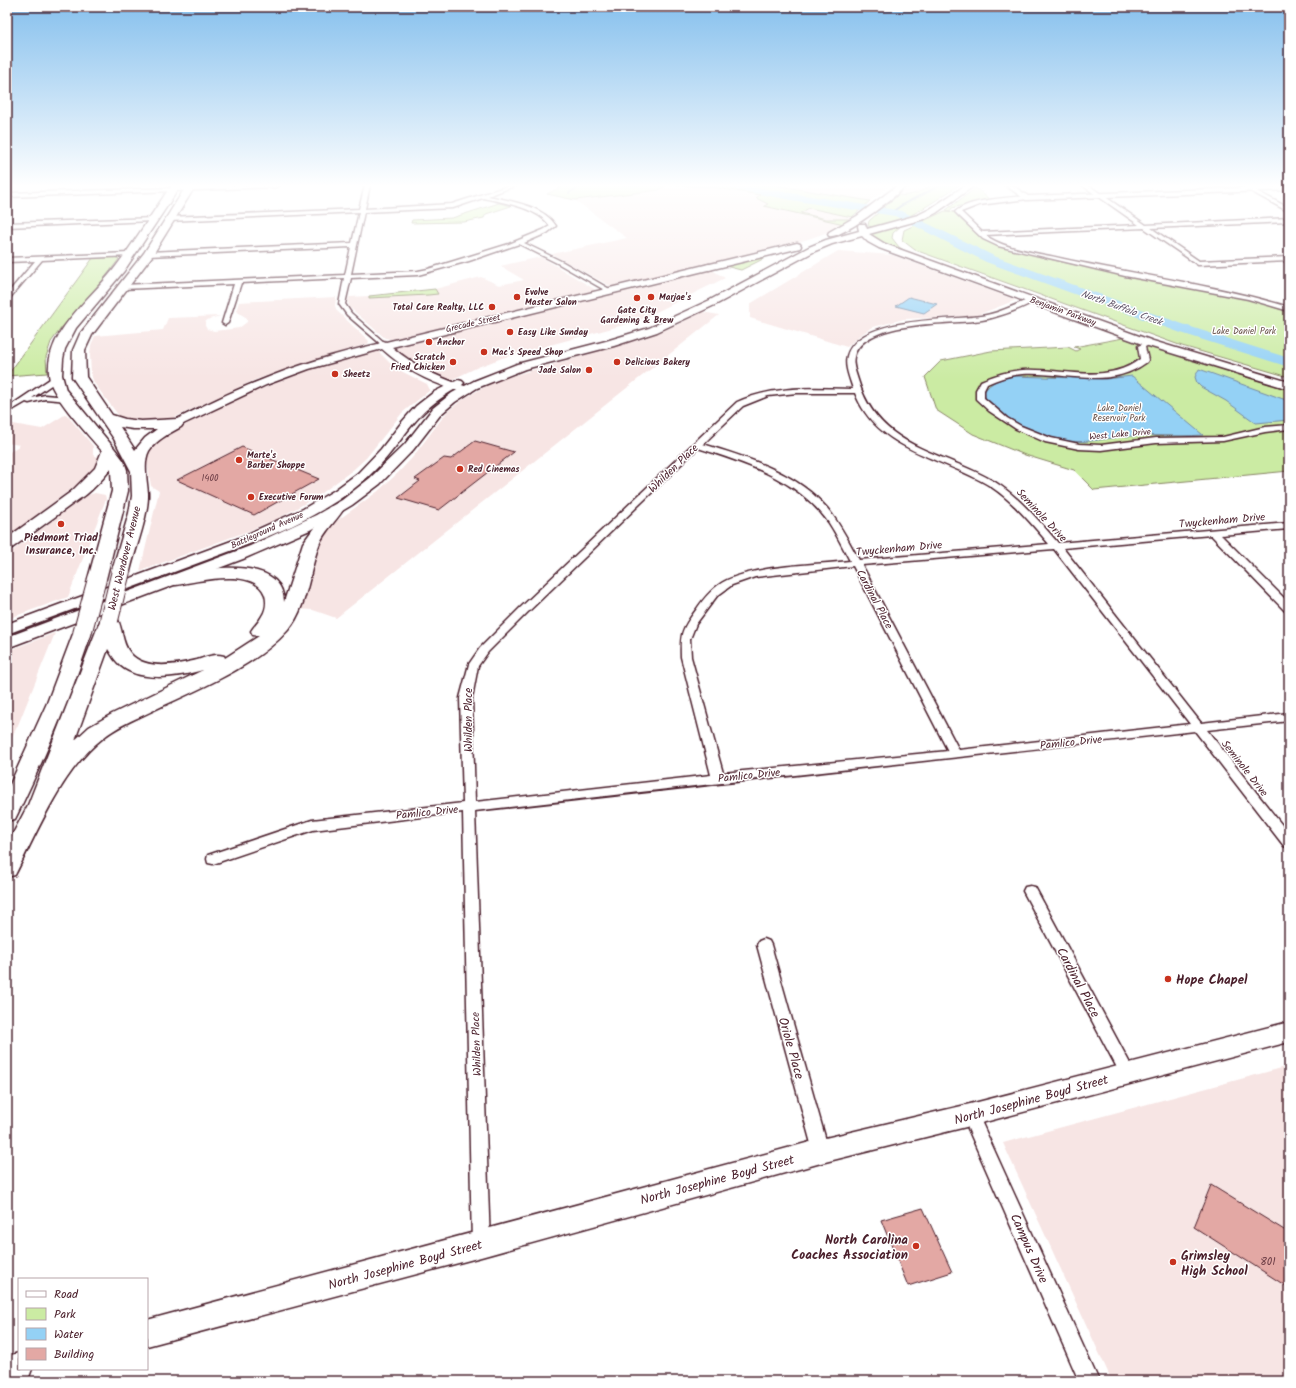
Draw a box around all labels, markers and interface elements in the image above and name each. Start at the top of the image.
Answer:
place label: Evolve Master Salon [525,285,577,310]
water label: North Buffalo Creek [1079,286,1166,330]
place label: Marjae's [659,290,692,305]
marker: Evolve Master Salon [512,292,522,302]
marker: Marjae's [646,292,656,302]
marker: Gate City Gardening & Brew [632,293,642,303]
street label: Benjamin Parkway [1028,293,1099,331]
place label: Total Care Realty, LLC [393,300,484,315]
marker: Total Care Realty, LLC [487,302,497,312]
place label: Gate City Gardening & Brew [601,303,674,328]
street label: Grecade Street [444,310,502,337]
park label: Lake Daniel Park [1212,324,1277,339]
place label: Easy Like Sunday [518,325,588,340]
marker: Easy Like Sunday [505,327,515,337]
place label: Anchor [437,335,465,350]
marker: Anchor [424,337,434,347]
place label: Mac's Speed Shop [492,345,563,360]
marker: Mac's Speed Shop [479,347,489,357]
place label: Scratch Fried Chicken [391,350,445,375]
place label: Delicious Bakery [625,355,690,370]
marker: Scratch Fried Chicken [448,357,458,367]
marker: Delicious Bakery [612,357,622,367]
place label: Jade Salon [538,363,581,378]
marker: Jade Salon [584,365,594,375]
place label: Sheetz [343,367,370,382]
marker: Sheetz [330,369,340,379]
park label: Lake Daniel Reservoir Park [1092,401,1146,426]
street label: West Lake Drive [1089,424,1151,445]
street label: Whilden Place [644,440,703,497]
place label: Marte's Barber Shoppe [247,448,306,473]
marker: Marte's Barber Shoppe [234,455,244,465]
place label: Red Cinemas [468,462,520,477]
marker: Red Cinemas [455,464,465,474]
house number: 1400 [202,471,219,486]
street label: Seminole Drive [1011,485,1071,547]
place label: Executive Forum [259,490,324,505]
marker: Executive Forum [246,492,256,502]
street label: West Wendover Avenue [103,504,147,612]
street label: Battleground Avenue [228,508,306,553]
street label: Twyckenham Drive [1178,508,1266,534]
marker: Piedmont Triad Insurance, Inc. [56,519,66,529]
place label: Piedmont Triad Insurance, Inc. [24,529,99,560]
street label: Twyckenham Drive [855,536,943,562]
street label: Cardinal Place [851,566,897,633]
street label: Whilden Place [460,688,478,752]
street label: Pamlico Drive [1039,731,1103,755]
street label: Seminole Drive [1216,736,1272,801]
street label: Pamlico Drive [717,764,781,788]
street label: Pamlico Drive [395,801,459,825]
street label: Cardinal Place [1050,944,1105,1022]
place label: Hope Chapel [1176,970,1248,991]
marker: Hope Chapel [1163,974,1173,984]
street label: Whilden Place [467,1012,487,1076]
street label: Oriole Place [772,1015,809,1082]
street label: North Josephine Boyd Street [952,1070,1112,1131]
street label: North Josephine Boyd Street [638,1150,798,1211]
street label: Campus Drive [1004,1210,1053,1287]
place label: North Carolina Coaches Association [791,1230,908,1266]
street label: North Josephine Boyd Street [326,1235,486,1296]
marker: North Carolina Coaches Association [911,1241,921,1251]
place label: Grimsley High School [1181,1246,1248,1282]
house number: 801 [1260,1253,1276,1271]
marker: Grimsley High School [1168,1257,1178,1267]
legend [18,1278,148,1370]
text: Road [54,1285,79,1304]
text: Park [54,1305,76,1324]
text: Water [54,1325,84,1344]
text: Building [54,1345,94,1364]

